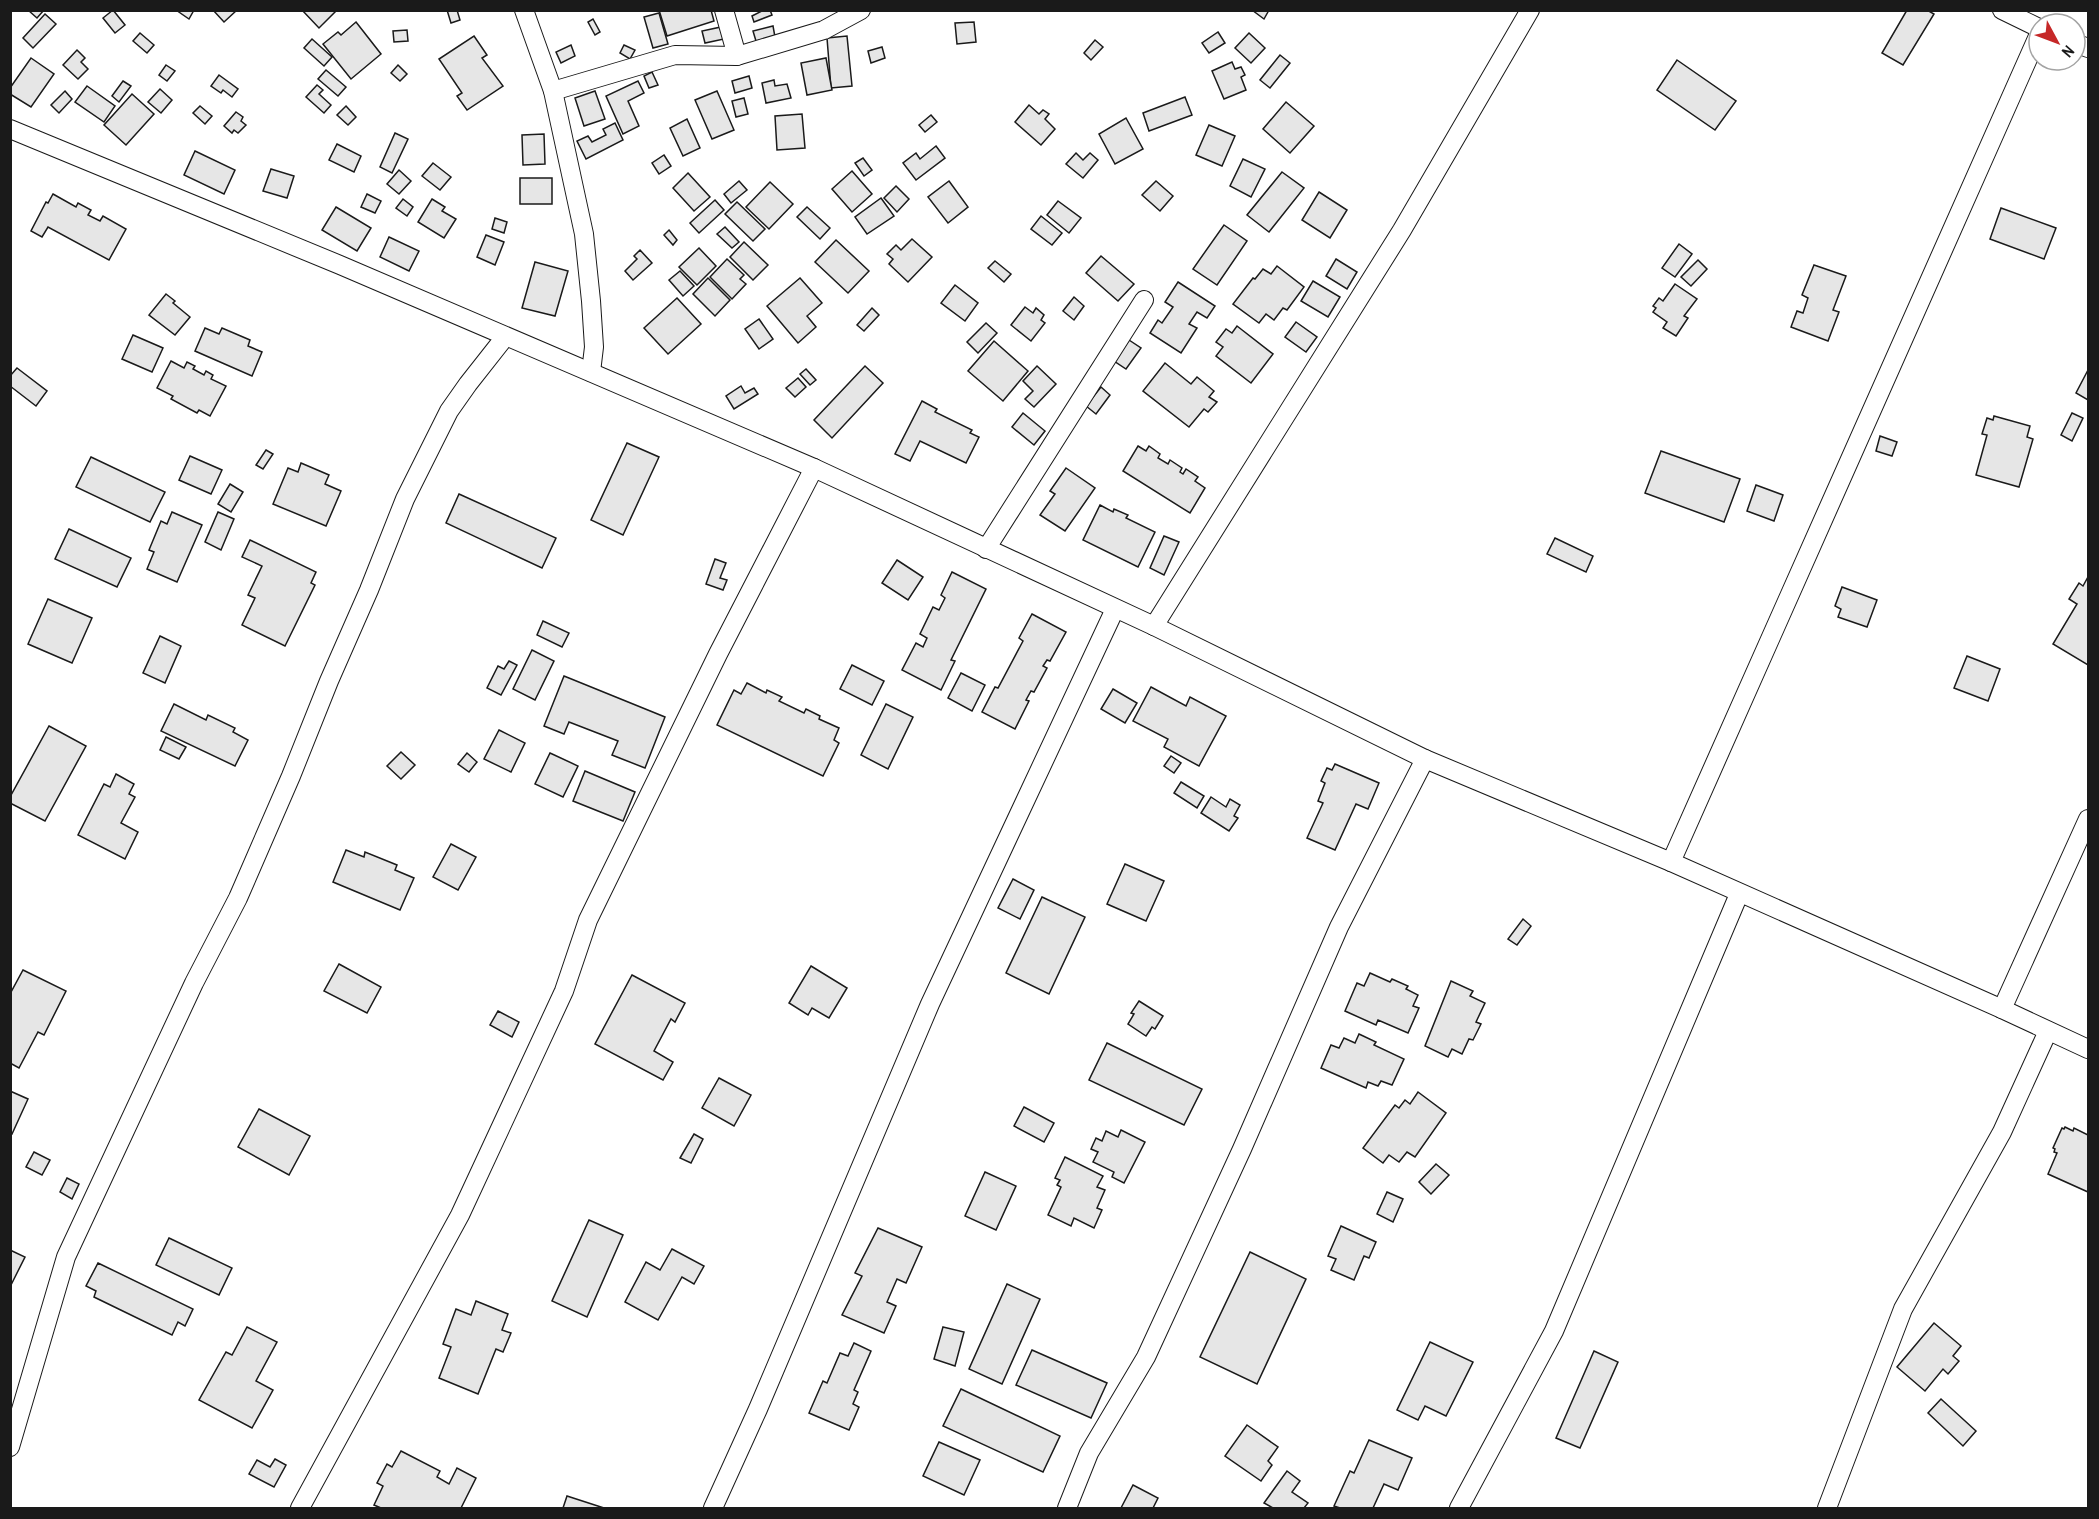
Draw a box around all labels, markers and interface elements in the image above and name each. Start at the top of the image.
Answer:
north arrow [2027,12,2087,72]
text: N [2057,41,2080,63]

